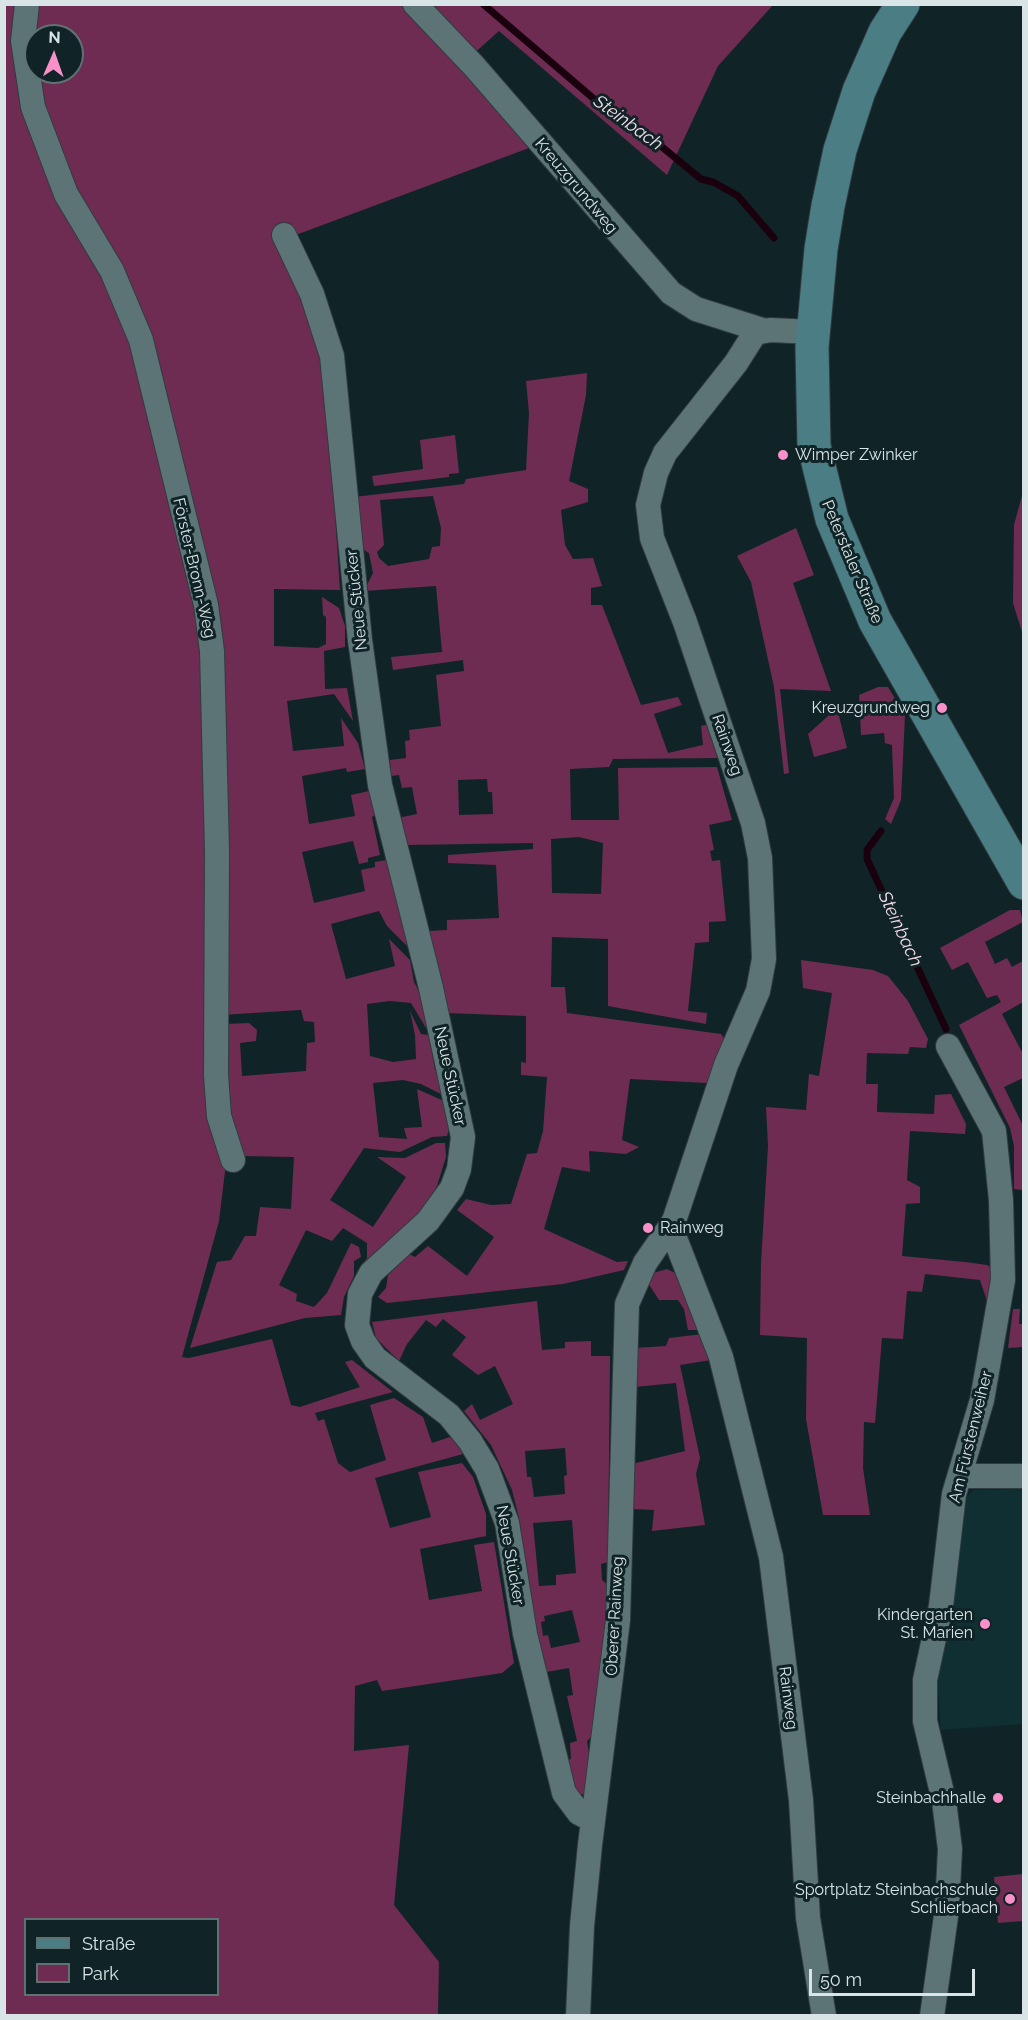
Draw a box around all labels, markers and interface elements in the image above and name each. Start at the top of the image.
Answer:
north arrow [24,24,84,84]
text: N [48,28,61,47]
water label: Steinbach [589,91,667,155]
street label: Kreuzgrundweg [531,134,621,238]
place label: Wimper Zwinker [795,445,918,465]
marker: Wimper Zwinker [776,448,790,462]
street label: Förster-Bronn-Weg [169,496,219,640]
street label: Peterstaler Straße [817,497,887,627]
street label: Neue Stücker [342,549,372,651]
place label: Kreuzgrundweg [811,698,930,718]
marker: Kreuzgrundweg [935,701,949,715]
street label: Rainweg [708,712,746,778]
water label: Steinbach [873,888,927,970]
street label: Neue Stücker [430,1025,470,1127]
place label: Rainweg [660,1218,724,1238]
marker: Rainweg [641,1221,655,1235]
street label: Am Fürstenweiher [945,1369,997,1505]
street label: Neue Stücker [492,1504,528,1606]
street label: Oberer Rainweg [602,1556,628,1676]
place label: Kindergarten St. Marien [877,1605,973,1643]
marker: Kindergarten St. Marien [978,1617,992,1631]
street label: Rainweg [775,1665,801,1731]
place label: Steinbachhalle [876,1788,986,1808]
marker: Steinbachhalle [991,1791,1005,1805]
place label: Sportplatz Steinbachschule Schlierbach [795,1880,998,1918]
marker: Sportplatz Steinbachschule Schlierbach [1003,1892,1017,1906]
legend [24,1918,219,1996]
text: Straße [82,1933,135,1954]
scale bar [812,1957,978,1995]
text: Park [82,1963,119,1984]
text: 50 m [820,1969,862,1990]

